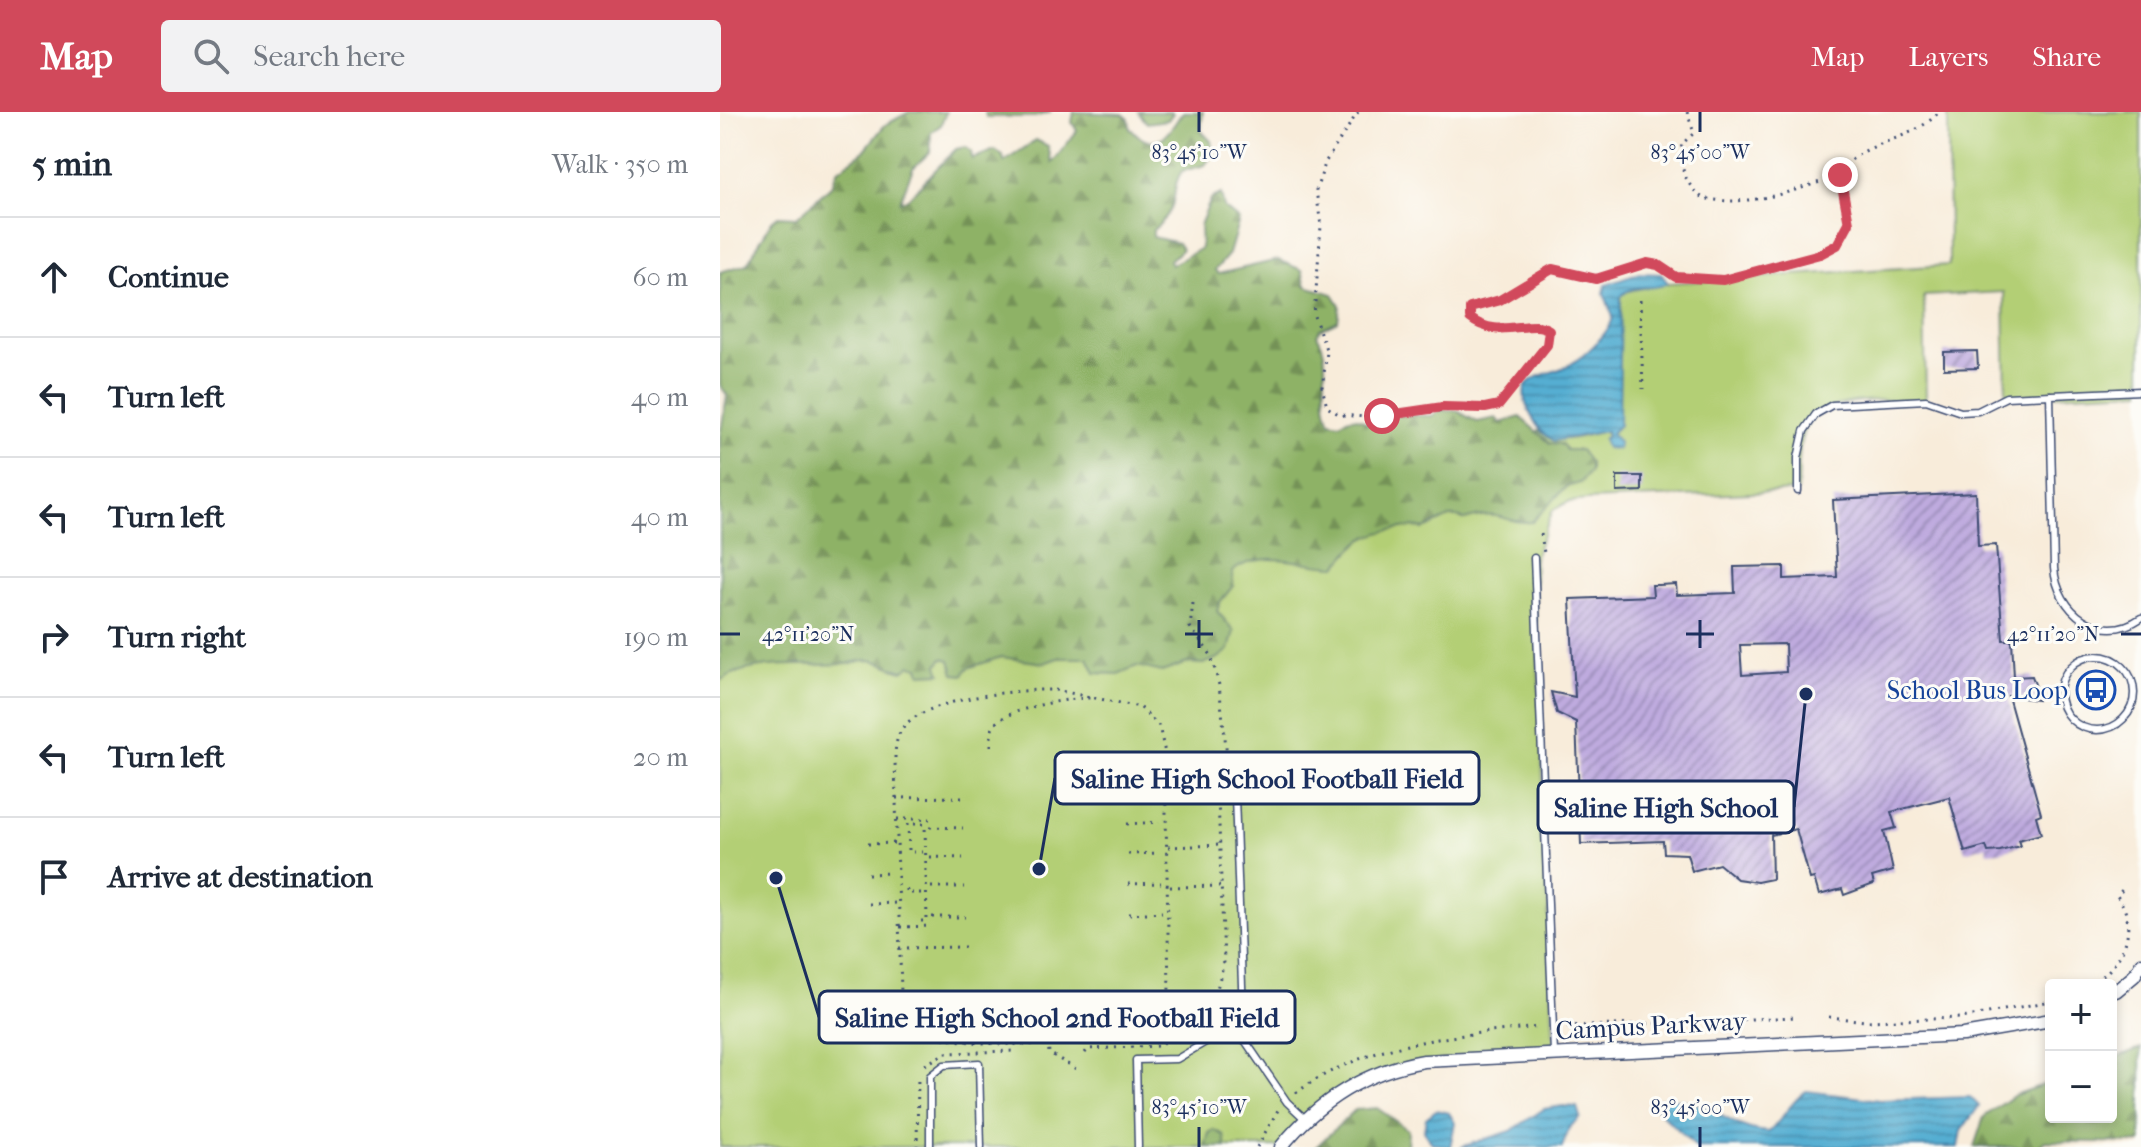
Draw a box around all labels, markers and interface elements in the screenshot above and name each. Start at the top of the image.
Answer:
search box [161,20,721,92]
text: Map [40,34,113,79]
icon: search [189,34,233,78]
text: Search here [253,39,405,74]
text: Map [1811,40,1864,73]
text: Layers [1908,40,1988,73]
text: Share [2032,40,2101,73]
text: 83°45'10"W [1151,141,1248,164]
text: 83°45'00"W [1650,141,1751,164]
text: 5 min [32,144,112,184]
text: Walk · 350 m [552,149,688,180]
route end [1822,157,1858,193]
icon: ahead [32,255,76,299]
text: Continue [108,260,229,295]
text: 60 m [632,262,688,293]
icon: left [32,375,76,419]
text: Turn left [108,380,225,415]
text: 40 m [631,382,688,413]
route start [1364,398,1400,434]
icon: left [32,495,76,539]
text: Turn left [108,500,225,535]
text: 40 m [631,502,688,533]
icon: right [32,615,76,659]
text: Turn right [108,620,246,655]
text: 190 m [624,622,688,653]
text: 42°11'20"N [762,623,854,646]
text: 42°11'20"N [2007,623,2099,646]
bus stop icon: School Bus Loop [2075,669,2117,711]
place label: School Bus Loop [1887,675,2068,706]
icon: left [32,735,76,779]
text: Turn left [108,740,225,775]
text: 20 m [633,742,688,773]
callout: Saline High School Football Field [1055,752,1479,804]
text: Saline High School Football Field [1071,762,1464,795]
callout: Saline High School [1538,781,1794,833]
text: Saline High School [1554,791,1779,824]
icon: arrive [32,855,76,899]
text: Arrive at destination [108,860,373,895]
map controls [2045,979,2117,1123]
button: + [2045,979,2117,1051]
callout: Saline High School 2nd Football Field [819,991,1295,1043]
text: Saline High School 2nd Football Field [835,1001,1280,1034]
street label: Campus Parkway [1555,1005,1748,1046]
button: − [2045,1051,2117,1123]
text: 83°45'10"W [1151,1096,1248,1119]
text: 83°45'00"W [1650,1096,1751,1119]

